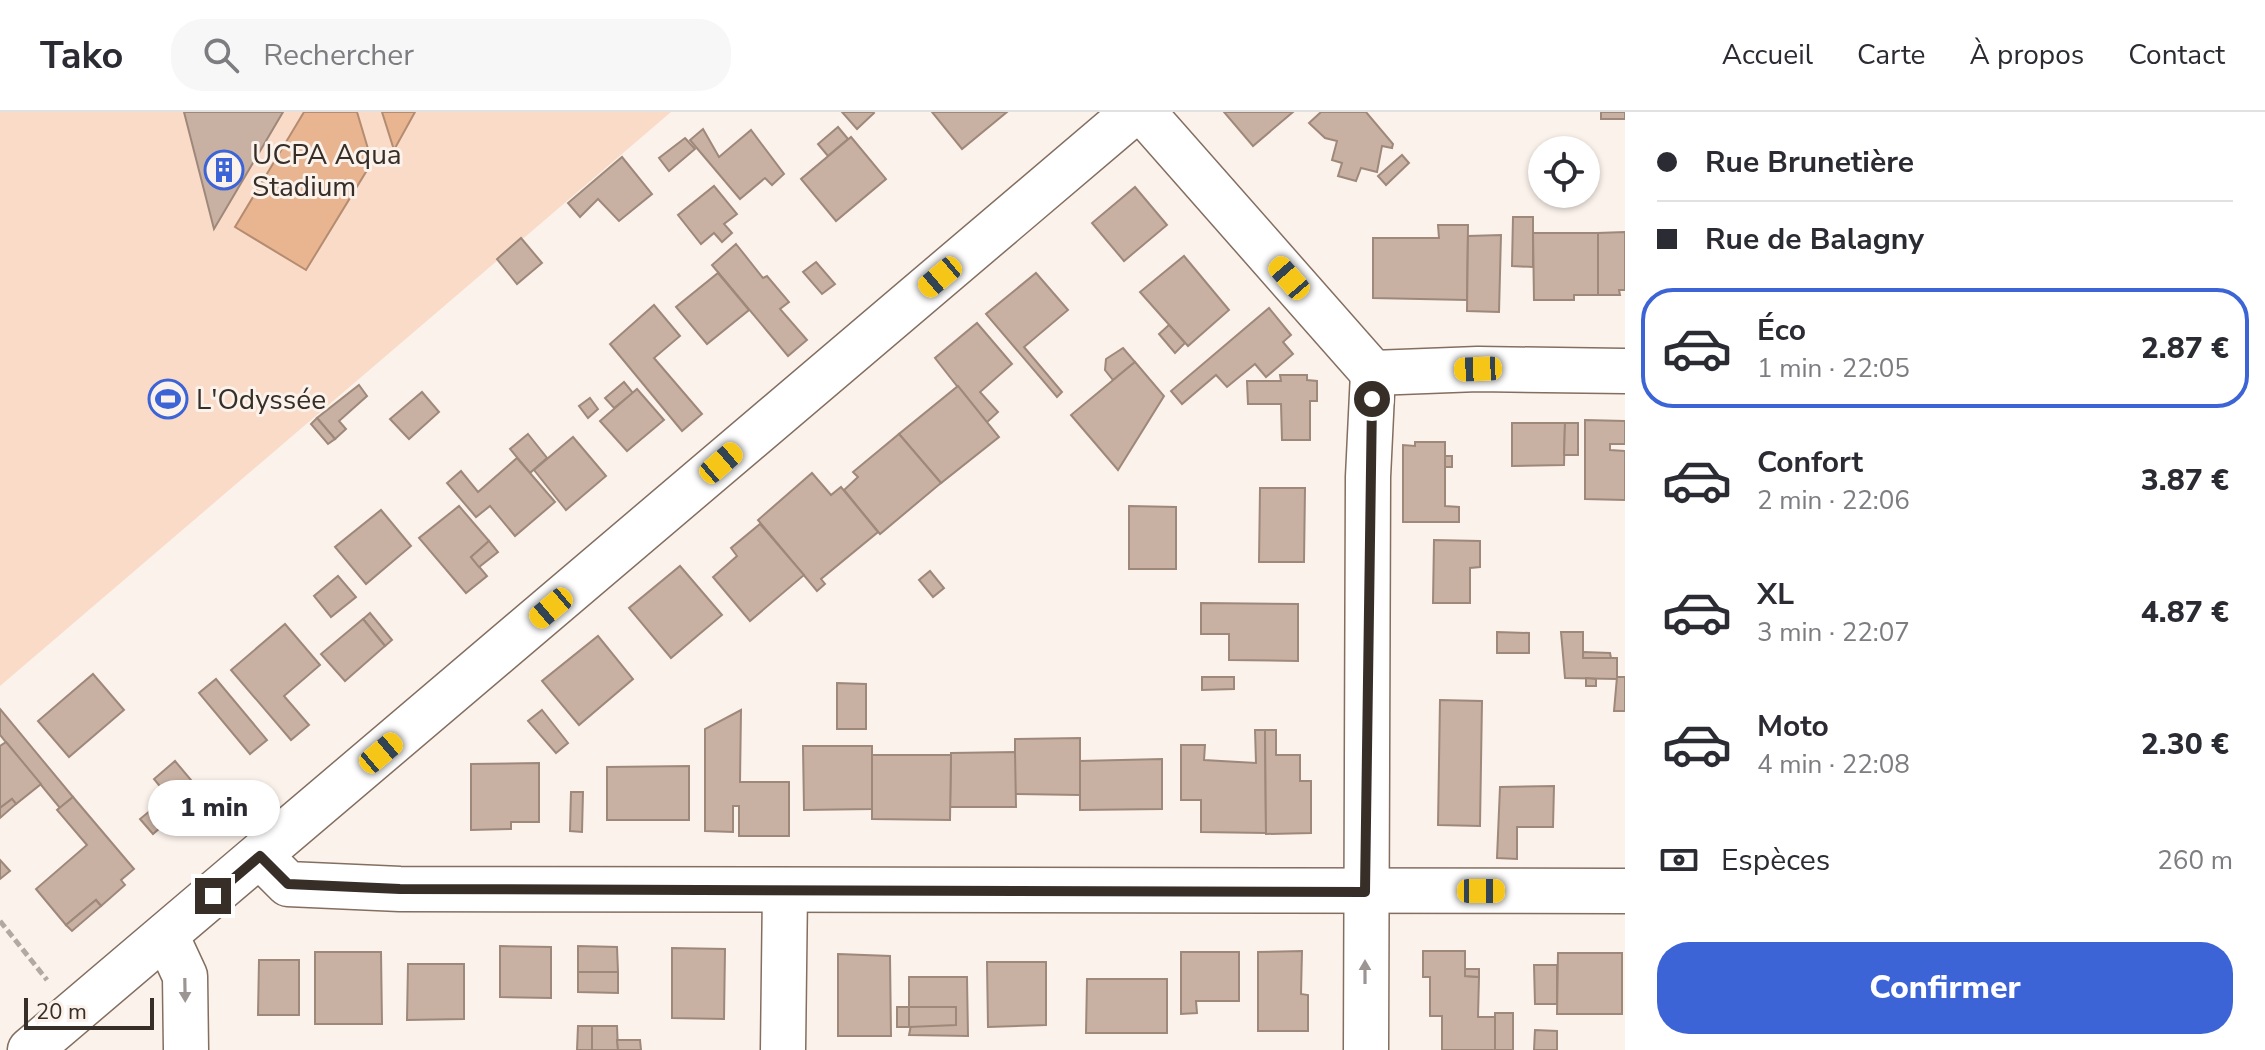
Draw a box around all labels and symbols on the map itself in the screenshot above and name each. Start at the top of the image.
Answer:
place label: UCPA Aqua Stadium [252,136,402,206]
building icon: UCPA Aqua Stadium [203,149,245,191]
car [914,252,966,302]
car [1264,252,1314,304]
car [1454,356,1502,382]
sports icon: L'Odyssée [147,378,189,420]
place label: L'Odyssée [196,381,326,419]
route start [1354,381,1390,417]
car [695,438,747,488]
car [525,583,577,633]
car [355,728,407,778]
callout: 1 min [147,780,279,836]
route end [195,878,231,914]
car [1457,879,1505,903]
one-way arrow [1359,959,1371,984]
one-way arrow [179,978,192,1003]
scale bar [24,994,154,1030]

